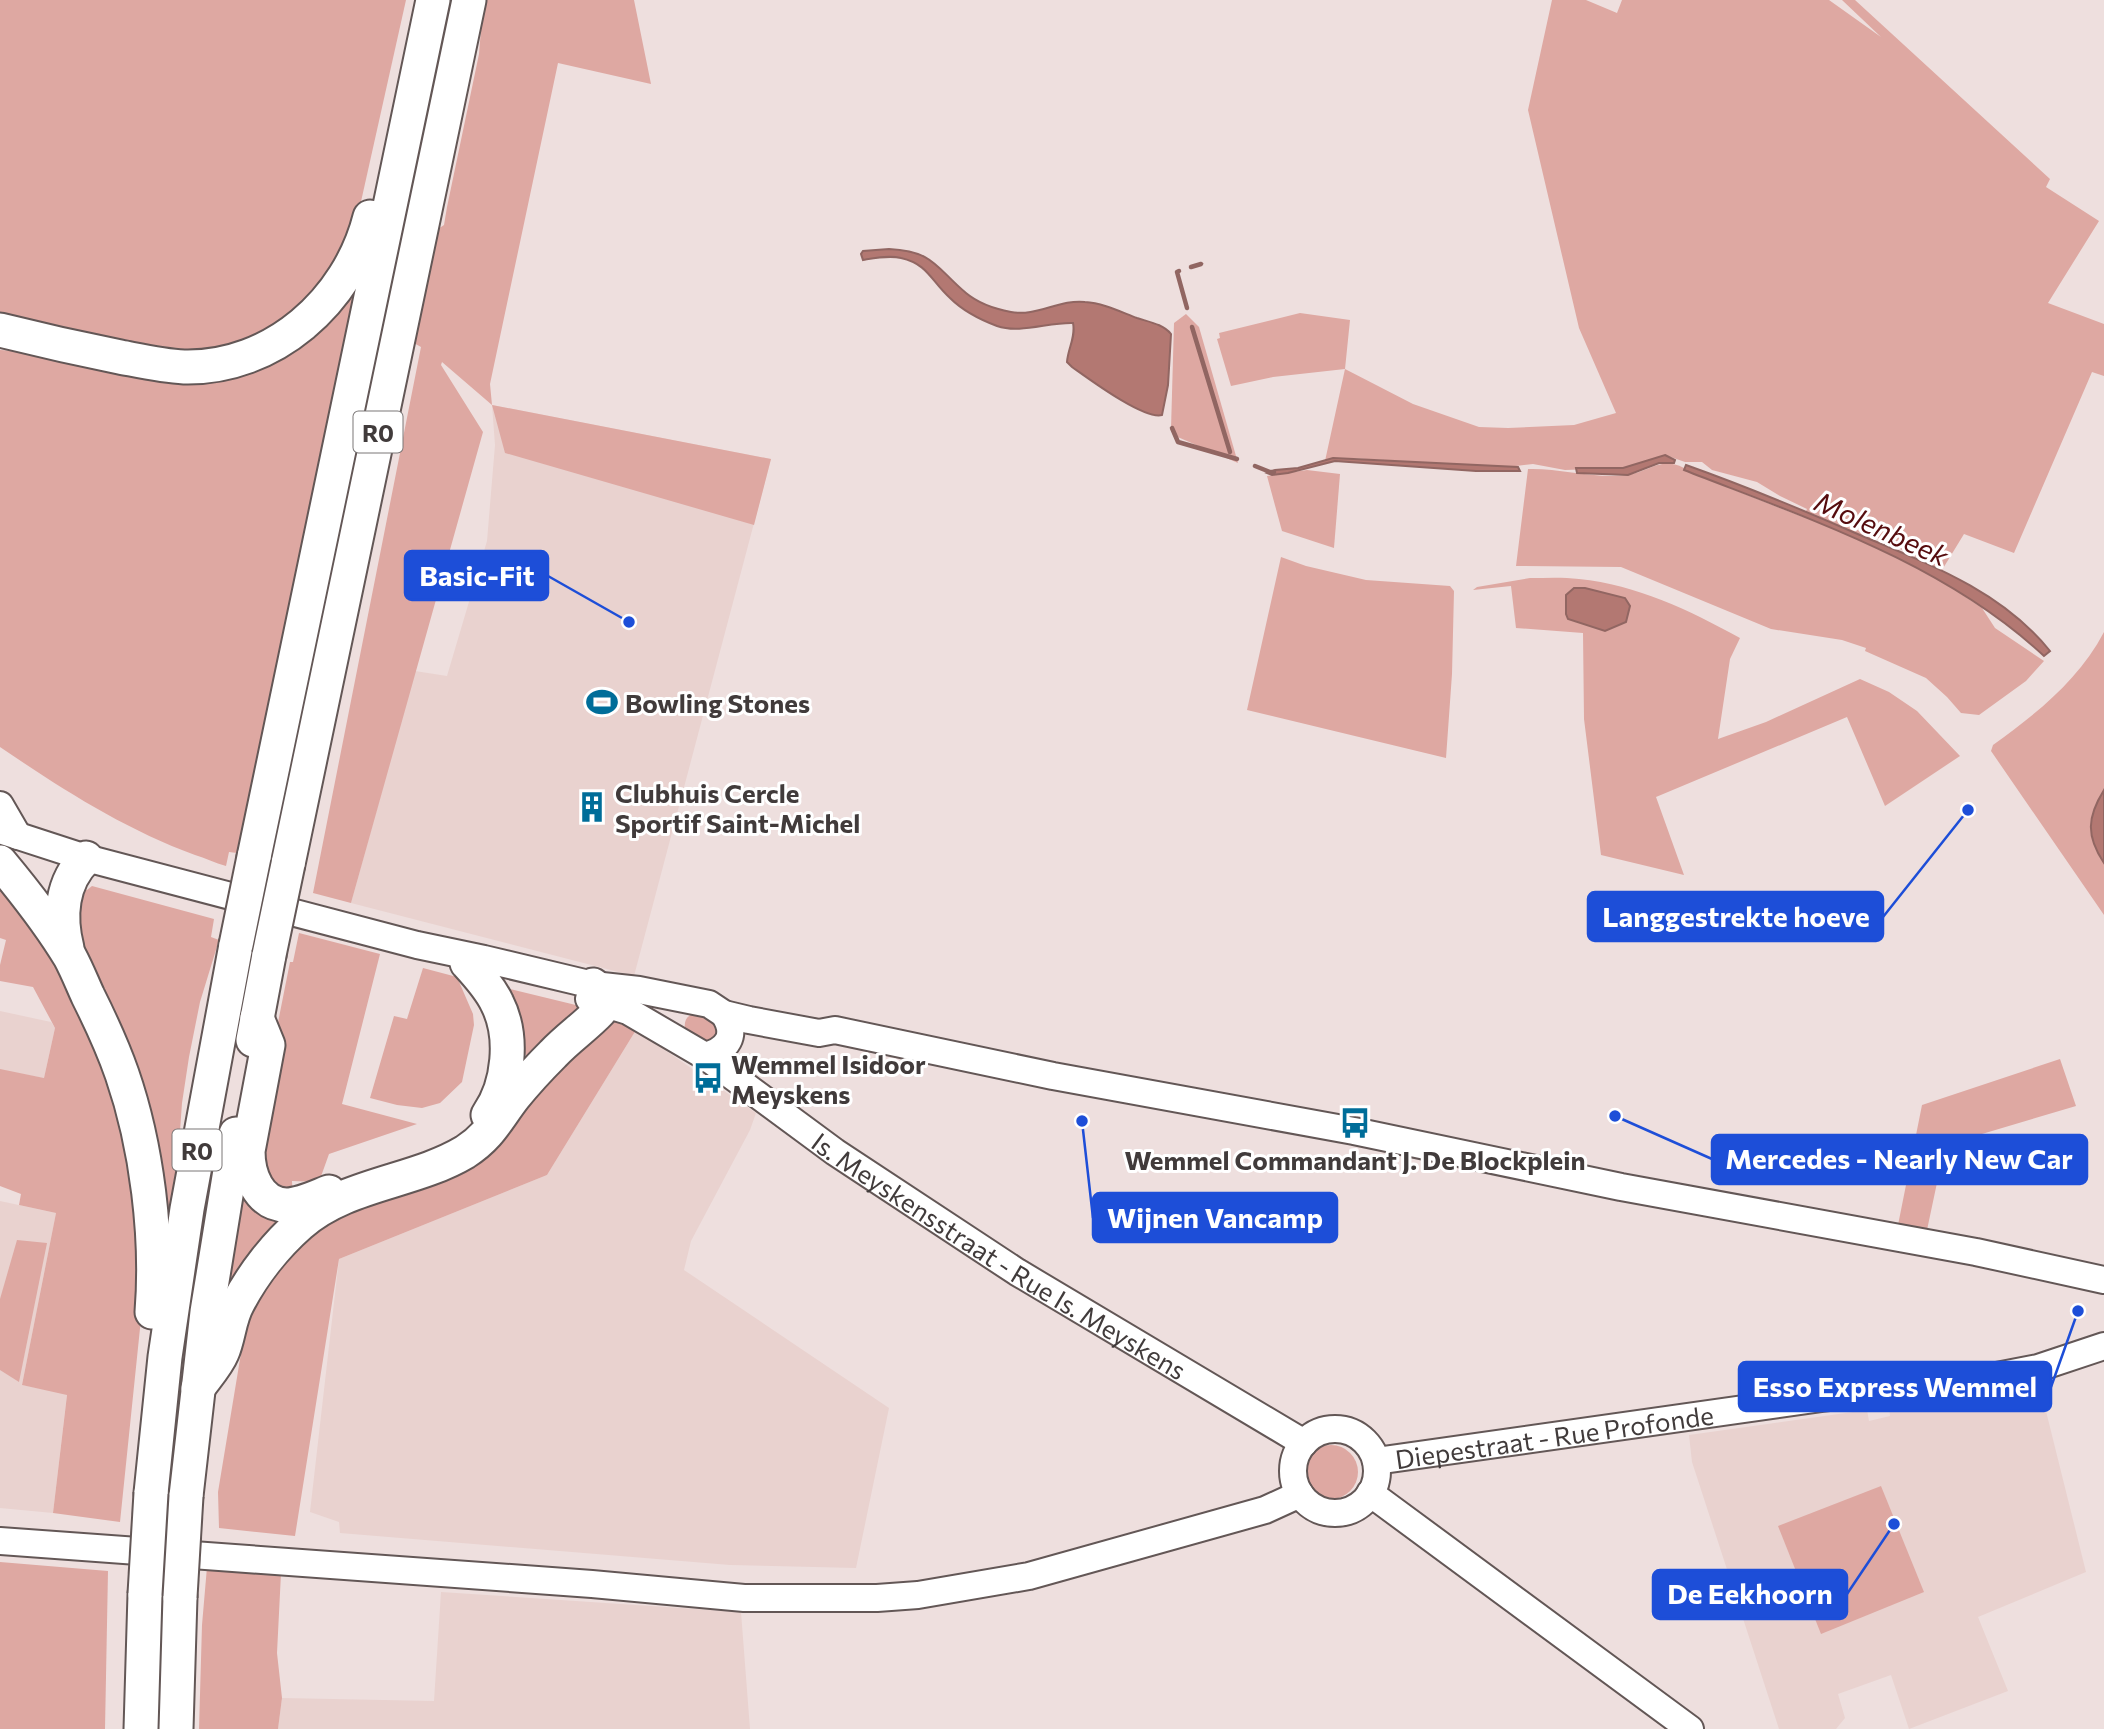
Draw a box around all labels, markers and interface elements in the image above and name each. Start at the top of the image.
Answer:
road number: R0 [354,412,402,452]
water label: Molenbeek [1810,483,1955,573]
callout: Basic-Fit [405,551,548,600]
text: Basic-Fit [419,558,535,592]
sports icon: Bowling Stones [585,685,619,719]
place label: Bowling Stones [625,687,810,718]
place label: Clubhuis Cercle Sportif Saint-Michel [615,777,860,838]
building icon: Clubhuis Cercle Sportif Saint-Michel [575,790,609,824]
callout: Langgestrekte hoeve [1588,892,1883,941]
text: Langgestrekte hoeve [1602,899,1870,933]
place label: Wemmel Isidoor Meyskens [731,1048,926,1109]
bus stop icon: Wemmel Isidoor Meyskens [691,1061,725,1095]
bus stop icon: Wemmel Commandant J. De Blockplein [1338,1106,1372,1140]
street label: Is. Meyskensstraat - Rue Is. Meyskens [806,1125,1192,1385]
road number: R0 [172,1130,222,1170]
callout: Mercedes - Nearly New Car [1712,1135,2087,1184]
text: Mercedes - Nearly New Car [1725,1141,2073,1175]
place label: Wemmel Commandant J. De Blockplein [1124,1144,1586,1175]
callout: Wijnen Vancamp [1093,1193,1337,1242]
text: Wijnen Vancamp [1107,1200,1323,1234]
callout: Esso Express Wemmel [1739,1362,2051,1411]
text: Esso Express Wemmel [1753,1369,2037,1403]
street label: Diepestraat - Rue Profonde [1393,1398,1715,1474]
callout: De Eekhoorn [1653,1570,1847,1619]
text: De Eekhoorn [1667,1576,1833,1610]

